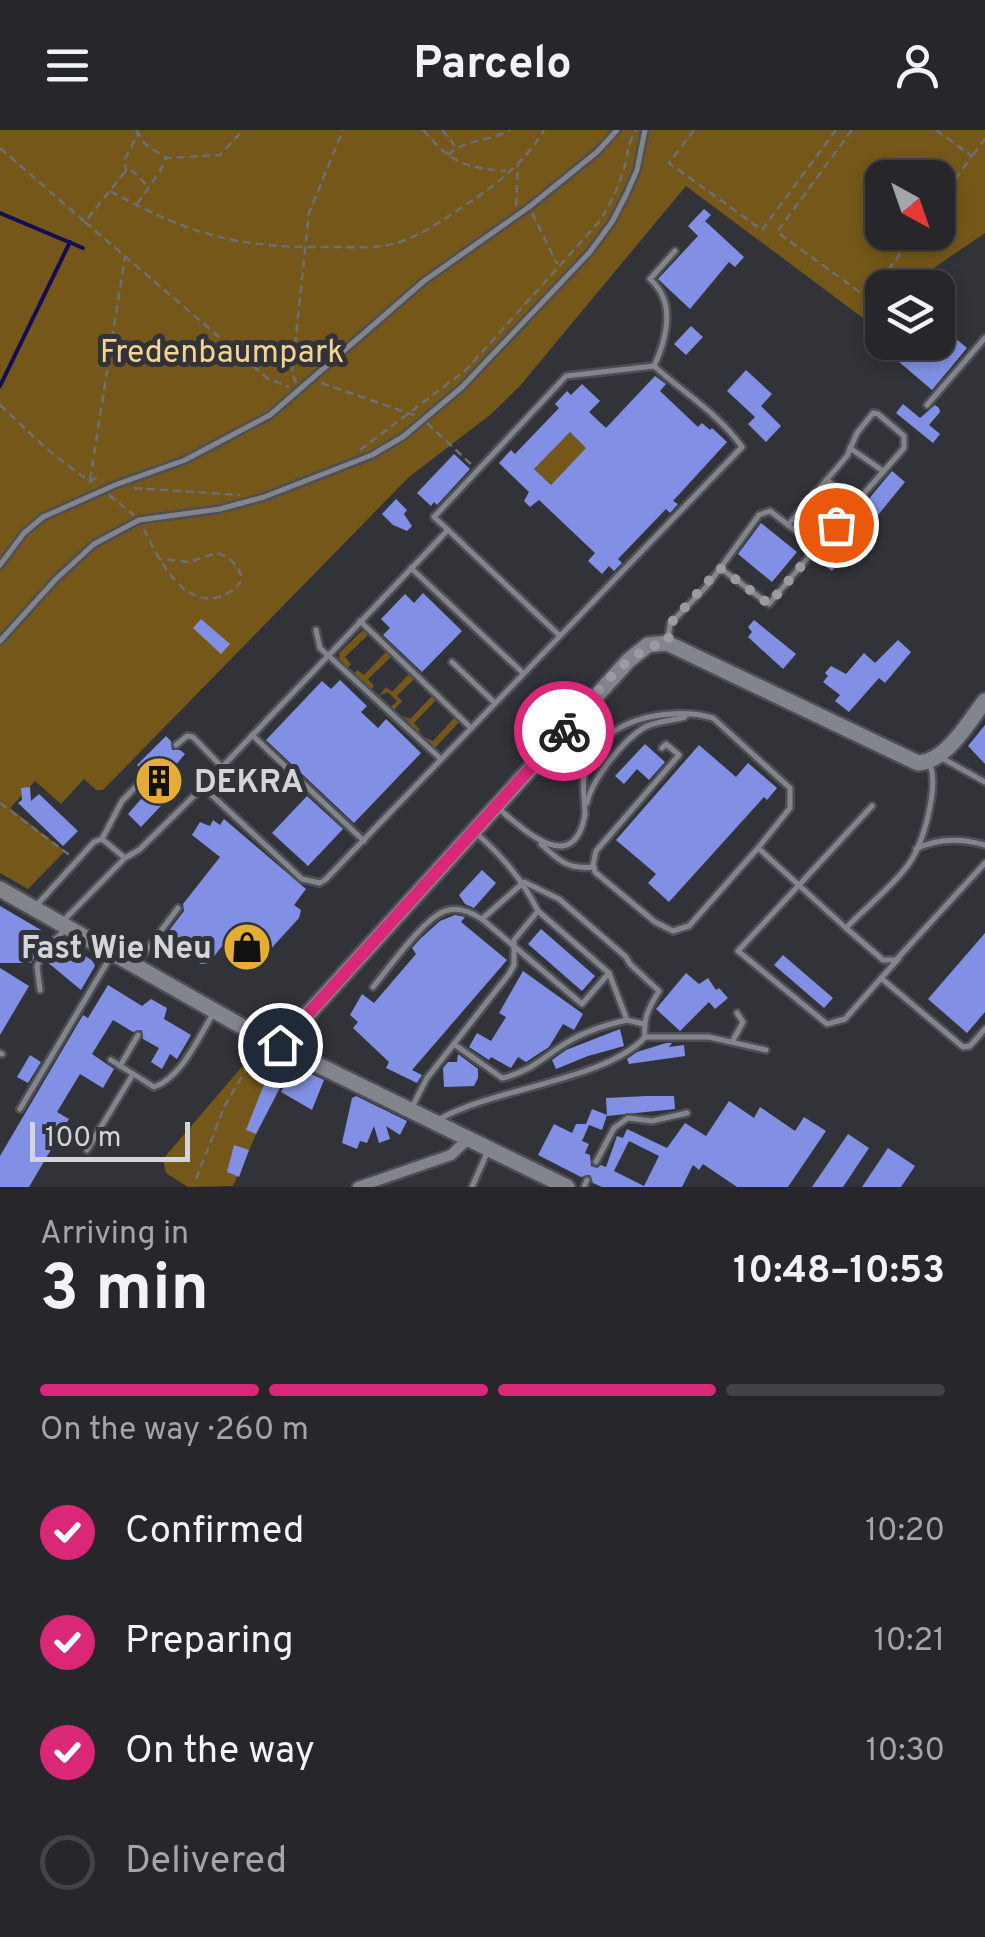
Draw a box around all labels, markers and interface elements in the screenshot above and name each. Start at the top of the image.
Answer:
text: Parcelo [413,37,572,94]
icon: menu [40,38,95,93]
icon: person [890,38,945,93]
north arrow [865,160,955,250]
map controls [865,160,955,360]
button: layers [865,270,955,360]
park label: Fredenbaumpark [100,334,344,374]
pin [794,483,879,568]
icon: bag [809,498,864,553]
courier [514,681,614,781]
icon: bike [537,704,592,759]
building icon: DEKRA [133,755,185,807]
place label: DEKRA [194,764,304,804]
shop icon: Fast Wie Neu [221,921,273,973]
place label: Fast Wie Neu [21,930,212,970]
pin [238,1003,323,1088]
icon: home [253,1018,308,1073]
scale bar [30,1117,190,1162]
text: 100 m [45,1121,121,1157]
text: Arriving in [40,1215,189,1255]
text: 10:48–10:53 [733,1248,945,1297]
text: 3 min [40,1251,209,1333]
text: On the way · 260 m [40,1411,309,1451]
icon: check [40,1505,95,1560]
text: Confirmed [125,1508,304,1557]
text: 10:20 [865,1512,945,1552]
icon: check [40,1615,95,1670]
text: Preparing [125,1618,294,1667]
text: 10:21 [874,1622,945,1662]
icon: check [40,1725,95,1780]
text: On the way [125,1728,315,1777]
text: 10:30 [866,1732,945,1772]
text: Delivered [125,1838,287,1887]

